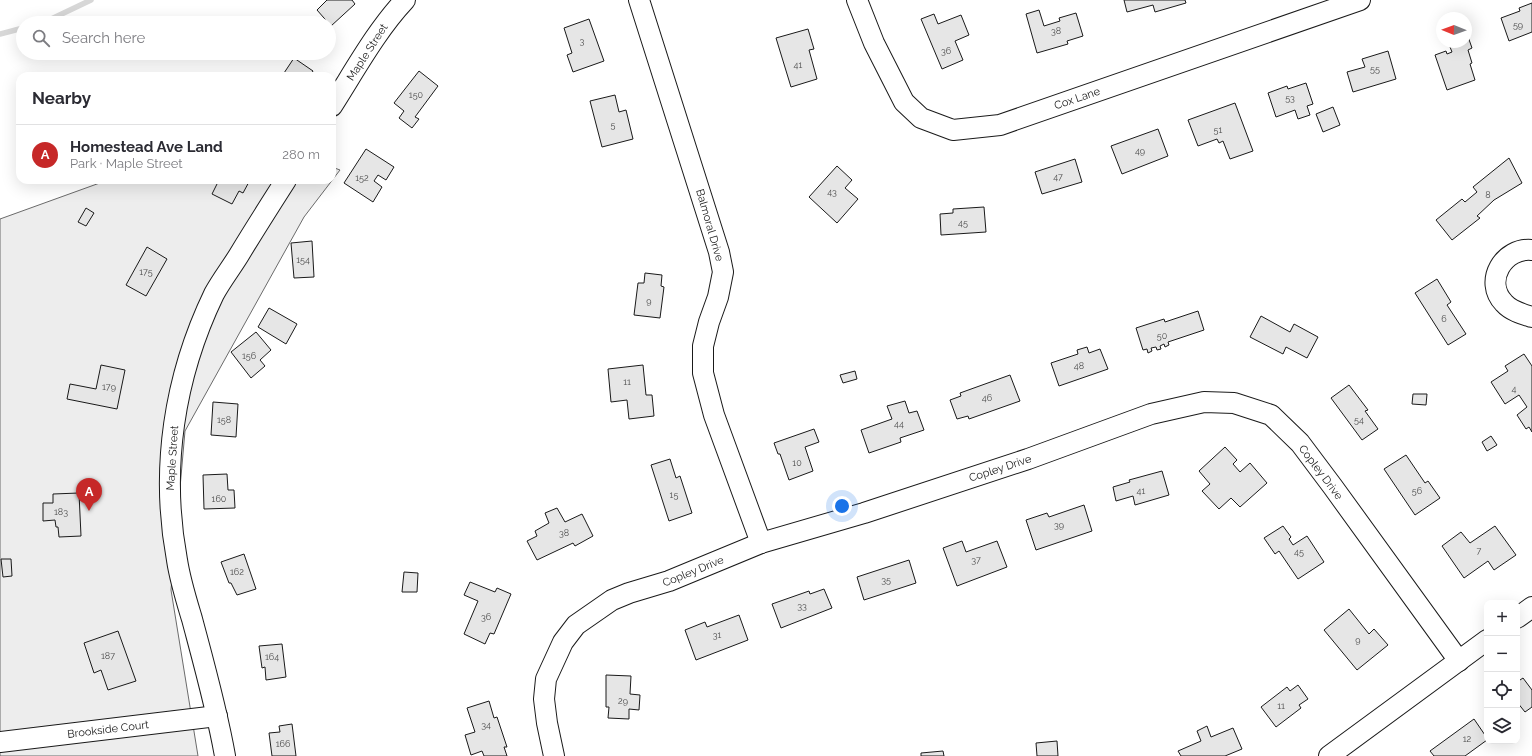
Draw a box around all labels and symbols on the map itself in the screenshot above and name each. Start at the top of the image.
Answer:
north arrow [1436,12,1472,48]
house number: 59 [1513,20,1523,30]
street label: Maple Street [344,21,391,83]
house number: 38 [1051,26,1061,36]
house number: 3 [580,36,585,46]
house number: 36 [941,46,952,56]
house number: 41 [794,60,803,70]
house number: 55 [1370,64,1380,74]
street label: Cox Lane [1053,84,1102,112]
house number: 150 [409,90,424,100]
house number: 53 [1285,93,1295,103]
house number: 5 [611,120,616,130]
house number: 51 [1214,125,1223,135]
house number: 49 [1135,146,1145,156]
house number: 47 [1053,172,1063,182]
house number: 152 [355,173,369,183]
house number: 43 [827,187,837,197]
street label: Balmoral Drive [693,188,726,263]
house number: 8 [1485,190,1491,200]
house number: 45 [958,218,968,228]
house number: 154 [296,255,310,265]
house number: 175 [139,267,153,277]
house number: 9 [646,296,652,306]
house number: 6 [1441,314,1447,324]
house number: 50 [1157,331,1168,341]
house number: 156 [242,351,257,361]
house number: 48 [1074,361,1084,371]
house number: 11 [623,377,631,387]
house number: 179 [102,382,116,392]
house number: 4 [1512,384,1517,394]
house number: 46 [982,393,993,403]
house number: 158 [217,415,231,425]
house number: 54 [1354,415,1364,425]
house number: 44 [894,419,904,429]
street label: Maple Street [164,425,181,491]
street label: Copley Drive [1296,442,1346,503]
street label: Copley Drive [967,452,1034,485]
house number: 10 [792,458,802,468]
pin: A [76,478,102,511]
house number: 41 [1137,486,1146,496]
house number: 56 [1412,486,1423,496]
house number: 15 [670,490,678,500]
house number: 160 [212,494,227,504]
your location [832,496,852,516]
house number: 183 [54,507,68,517]
house number: 39 [1054,520,1064,530]
house number: 38 [559,528,569,538]
house number: 7 [1477,546,1482,556]
house number: 45 [1294,547,1304,557]
street label: Copley Drive [661,553,726,590]
house number: 37 [971,555,981,565]
house number: 162 [230,567,244,577]
house number: 35 [881,575,891,585]
house number: 33 [797,601,807,611]
house number: 36 [481,612,492,622]
house number: 31 [713,630,721,640]
house number: 9 [1355,635,1361,645]
house number: 187 [101,651,115,661]
house number: 164 [265,652,279,662]
house number: 29 [618,696,628,706]
house number: 11 [1277,701,1285,711]
street label: Brookside Court [67,718,150,741]
house number: 34 [481,720,491,730]
house number: 12 [1463,734,1472,744]
house number: 166 [276,739,291,749]

